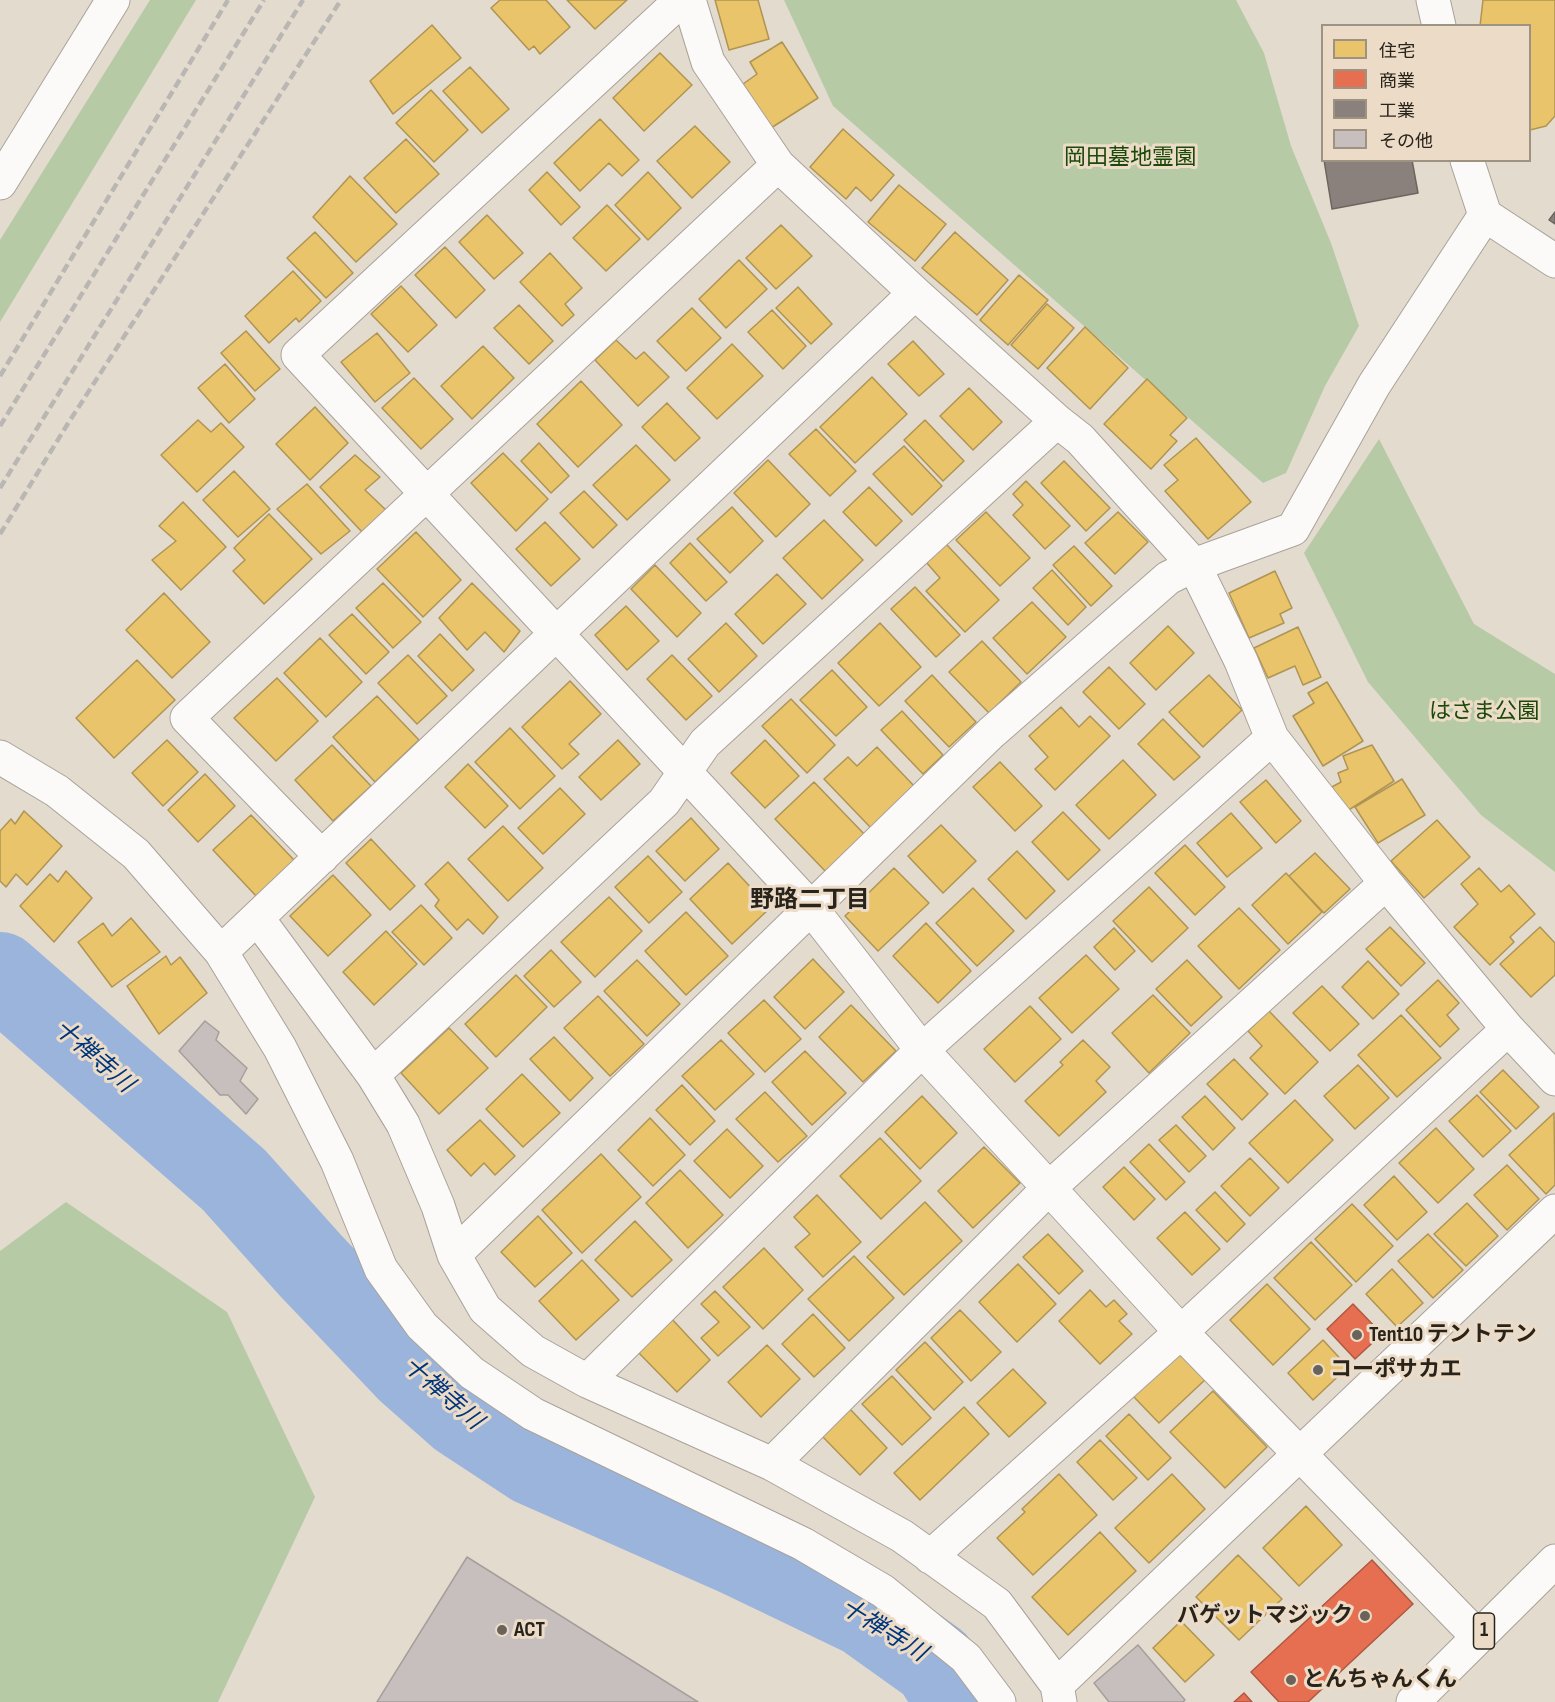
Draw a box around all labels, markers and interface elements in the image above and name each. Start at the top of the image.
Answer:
legend [1321,24,1531,162]
text: 住宅 [1379,41,1415,62]
text: 商業 [1379,71,1415,92]
text: 工業 [1379,101,1415,122]
text: その他 [1379,131,1433,152]
park label: 岡田墓地霊園 [1064,145,1196,171]
park label: はさま公園 [1429,699,1539,725]
district label: 野路二丁目 [750,887,870,915]
water label: 十禅寺川 [47,1015,139,1099]
place label: Tent10 テントテン [1369,1322,1537,1348]
marker: Tent10 テントテン [1350,1328,1364,1342]
water label: 十禅寺川 [396,1352,488,1436]
place label: コーポサカエ [1330,1357,1462,1383]
marker: コーポサカエ [1311,1363,1325,1377]
water label: 十禅寺川 [835,1593,931,1669]
place label: バゲットマジック [1177,1603,1353,1629]
marker: バゲットマジック [1358,1609,1372,1623]
road number: 1 [1474,1613,1494,1649]
place label: ACT [514,1617,545,1643]
marker: ACT [495,1623,509,1637]
place label: とんちゃんくん [1303,1667,1457,1693]
marker: とんちゃんくん [1284,1673,1298,1687]

